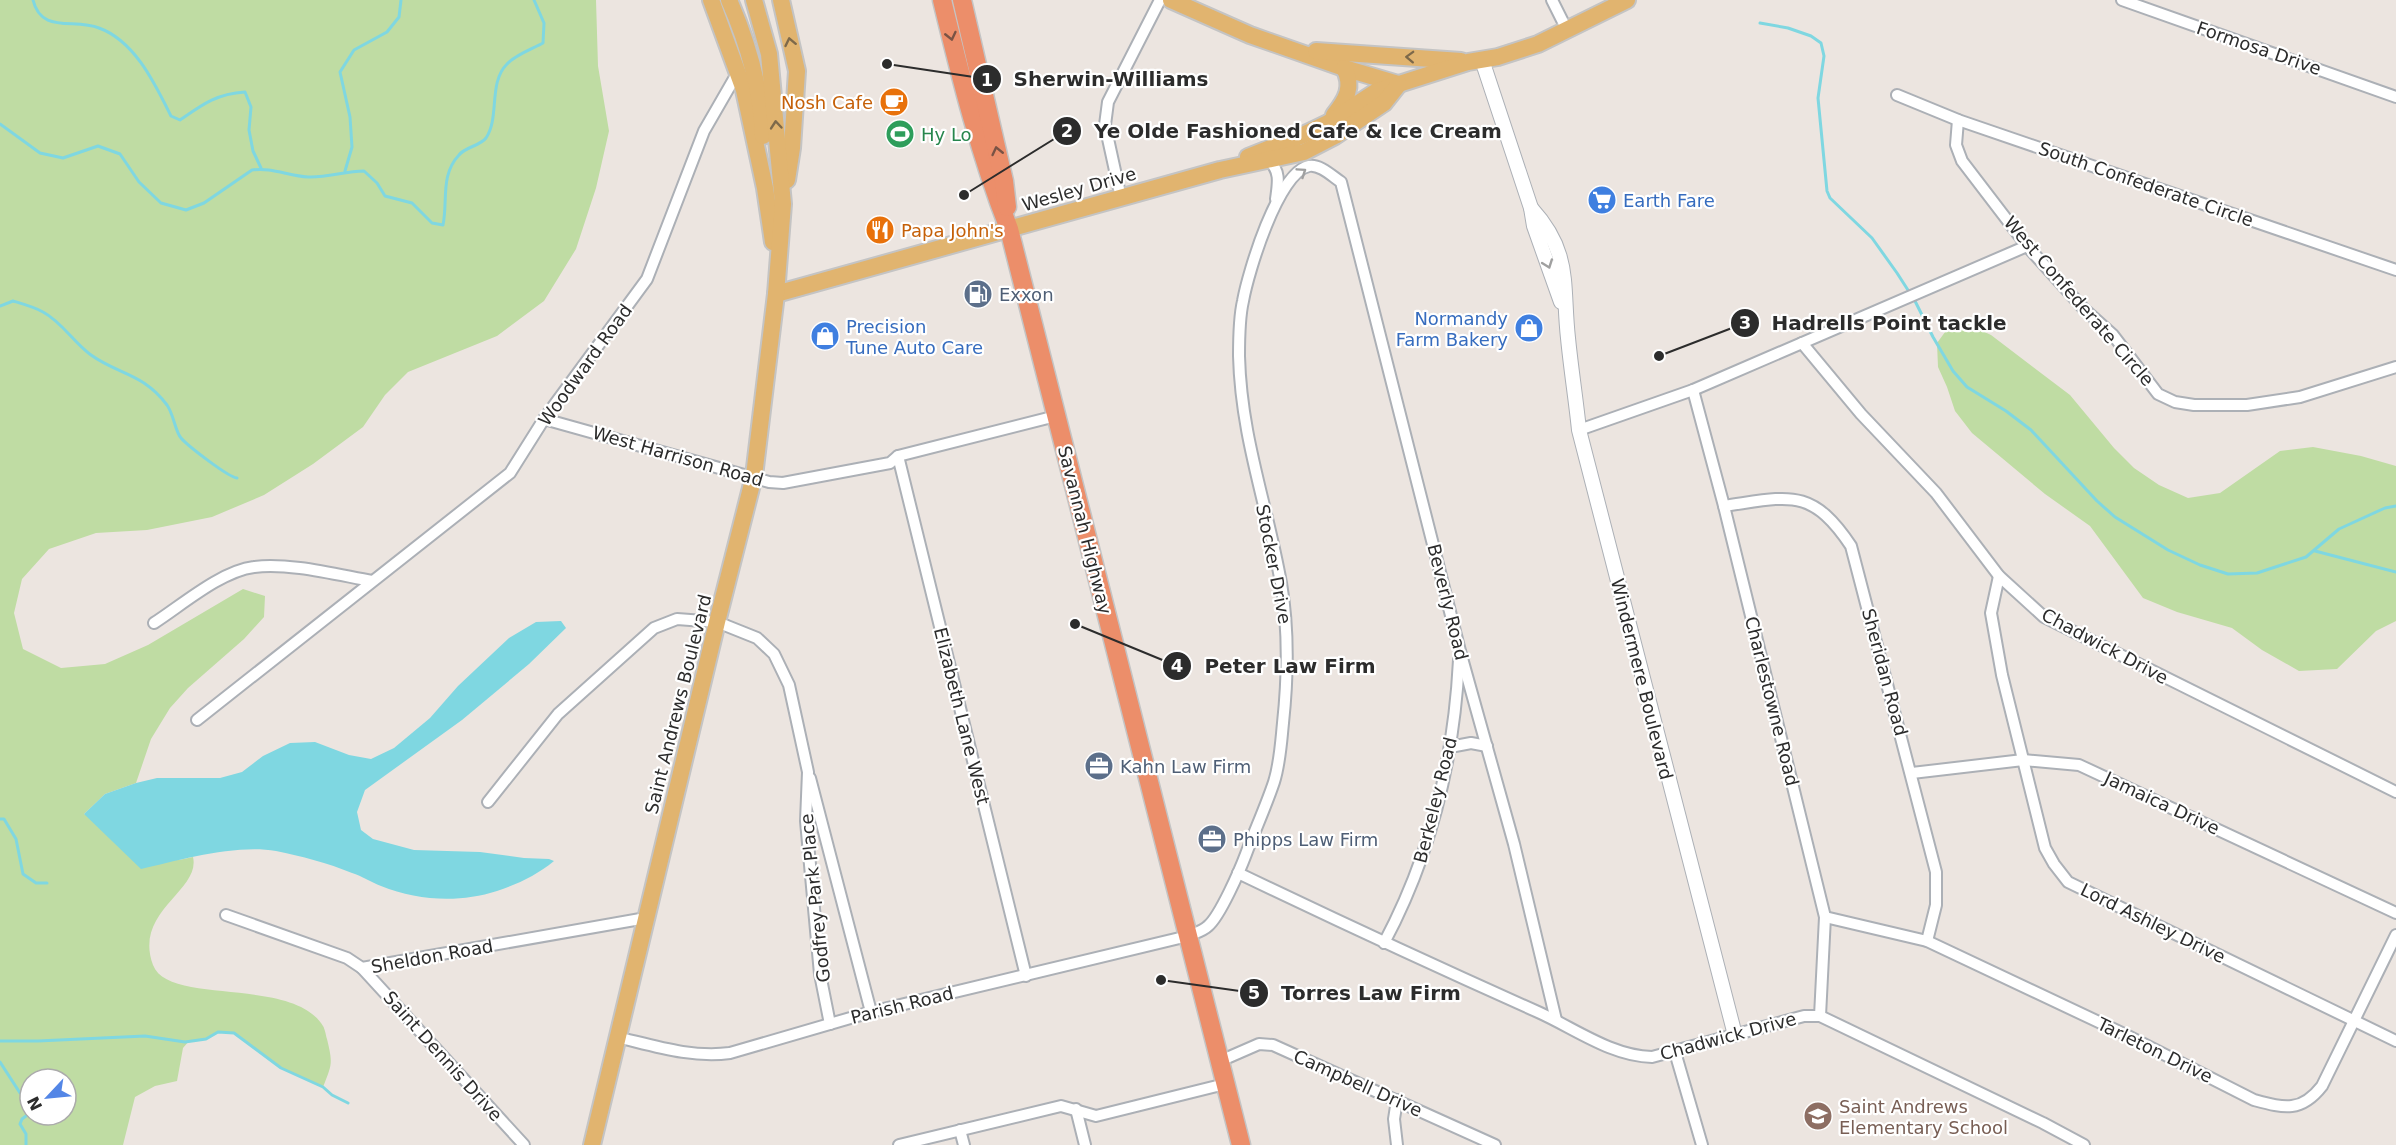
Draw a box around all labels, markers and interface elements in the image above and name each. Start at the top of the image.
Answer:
street label: Formosa Drive [2194,17,2324,79]
one-way arrow [943,31,956,41]
one-way arrow [785,38,798,48]
one-way arrow [1405,51,1414,64]
callout: Sherwin-Williams [972,60,1221,98]
text: Sherwin-Williams [1014,67,1208,91]
text: 1 [981,69,993,90]
cafe icon: Nosh Cafe [878,86,910,118]
place label: Nosh Cafe [781,92,873,113]
callout: Ye Olde Fashioned Cafe & Ice Cream [1052,112,1514,150]
sports icon: Hy Lo [884,118,916,150]
text: Ye Olde Fashioned Cafe & Ice Cream [1093,119,1502,143]
text: 2 [1061,120,1073,141]
one-way arrow [770,121,783,130]
place label: Hy Lo [921,124,972,145]
street label: South Confederate Circle [2036,137,2256,231]
one-way arrow [992,146,1005,156]
street label: Wesley Drive [1020,163,1138,215]
one-way arrow [1295,168,1306,179]
supermarket icon: Earth Fare [1586,184,1618,216]
place label: Earth Fare [1623,190,1715,211]
street label: West Confederate Circle [2000,212,2158,390]
restaurant icon: Papa John's [864,214,896,246]
place label: Papa John's [901,220,1004,241]
one-way arrow [1541,258,1554,269]
fuel station icon: Exxon [962,278,994,310]
place label: Exxon [999,284,1054,305]
street label: Woodward Road [534,300,636,430]
callout: Hadrells Point tackle [1730,304,2019,342]
place label: Normandy Farm Bakery [1396,308,1508,350]
text: Hadrells Point tackle [1771,311,2007,335]
shop icon: Normandy Farm Bakery [1513,312,1545,344]
text: 3 [1739,312,1751,333]
place label: Precision Tune Auto Care [845,316,983,358]
shop icon: Precision Tune Auto Care [809,320,841,352]
street label: West Harrison Road [590,422,766,490]
street label: Savannah Highway [1054,444,1116,617]
street label: Stocker Drive [1252,502,1296,626]
street label: Beverly Road [1423,542,1473,662]
street label: Windermere Boulevard [1607,576,1677,782]
street label: Saint Andrews Boulevard [641,592,715,816]
street label: Chadwick Drive [2038,604,2172,688]
street label: Sheridan Road [1858,606,1912,738]
street label: Charlestowne Road [1741,614,1803,788]
street label: Elizabeth Lane West [930,625,994,807]
callout: Peter Law Firm [1162,647,1387,685]
text: Peter Law Firm [1204,654,1376,678]
text: 4 [1171,655,1183,676]
street label: Berkeley Road [1409,735,1461,865]
office icon: Kahn Law Firm [1083,750,1115,782]
place label: Kahn Law Firm [1120,756,1251,777]
street label: Jamaica Drive [2100,767,2223,839]
street label: Godfrey Park Place [796,813,834,983]
office icon: Phipps Law Firm [1196,823,1228,855]
place label: Phipps Law Firm [1233,829,1378,850]
street label: Lord Ashley Drive [2077,879,2229,967]
street label: Sheldon Road [369,935,495,977]
callout: Torres Law Firm [1239,974,1472,1012]
text: Torres Law Firm [1281,981,1461,1005]
street label: Parish Road [848,982,956,1028]
text: 5 [1248,982,1260,1003]
street label: Saint Dennis Drive [379,987,507,1125]
street label: Chadwick Drive [1658,1008,1798,1064]
street label: Tarleton Drive [2093,1013,2216,1087]
street label: Campbell Drive [1290,1045,1426,1121]
north arrow [18,1067,78,1127]
text: N [23,1093,46,1114]
place label: Saint Andrews Elementary School [1839,1096,2008,1138]
school or university icon: Saint Andrews Elementary School [1802,1100,1834,1132]

